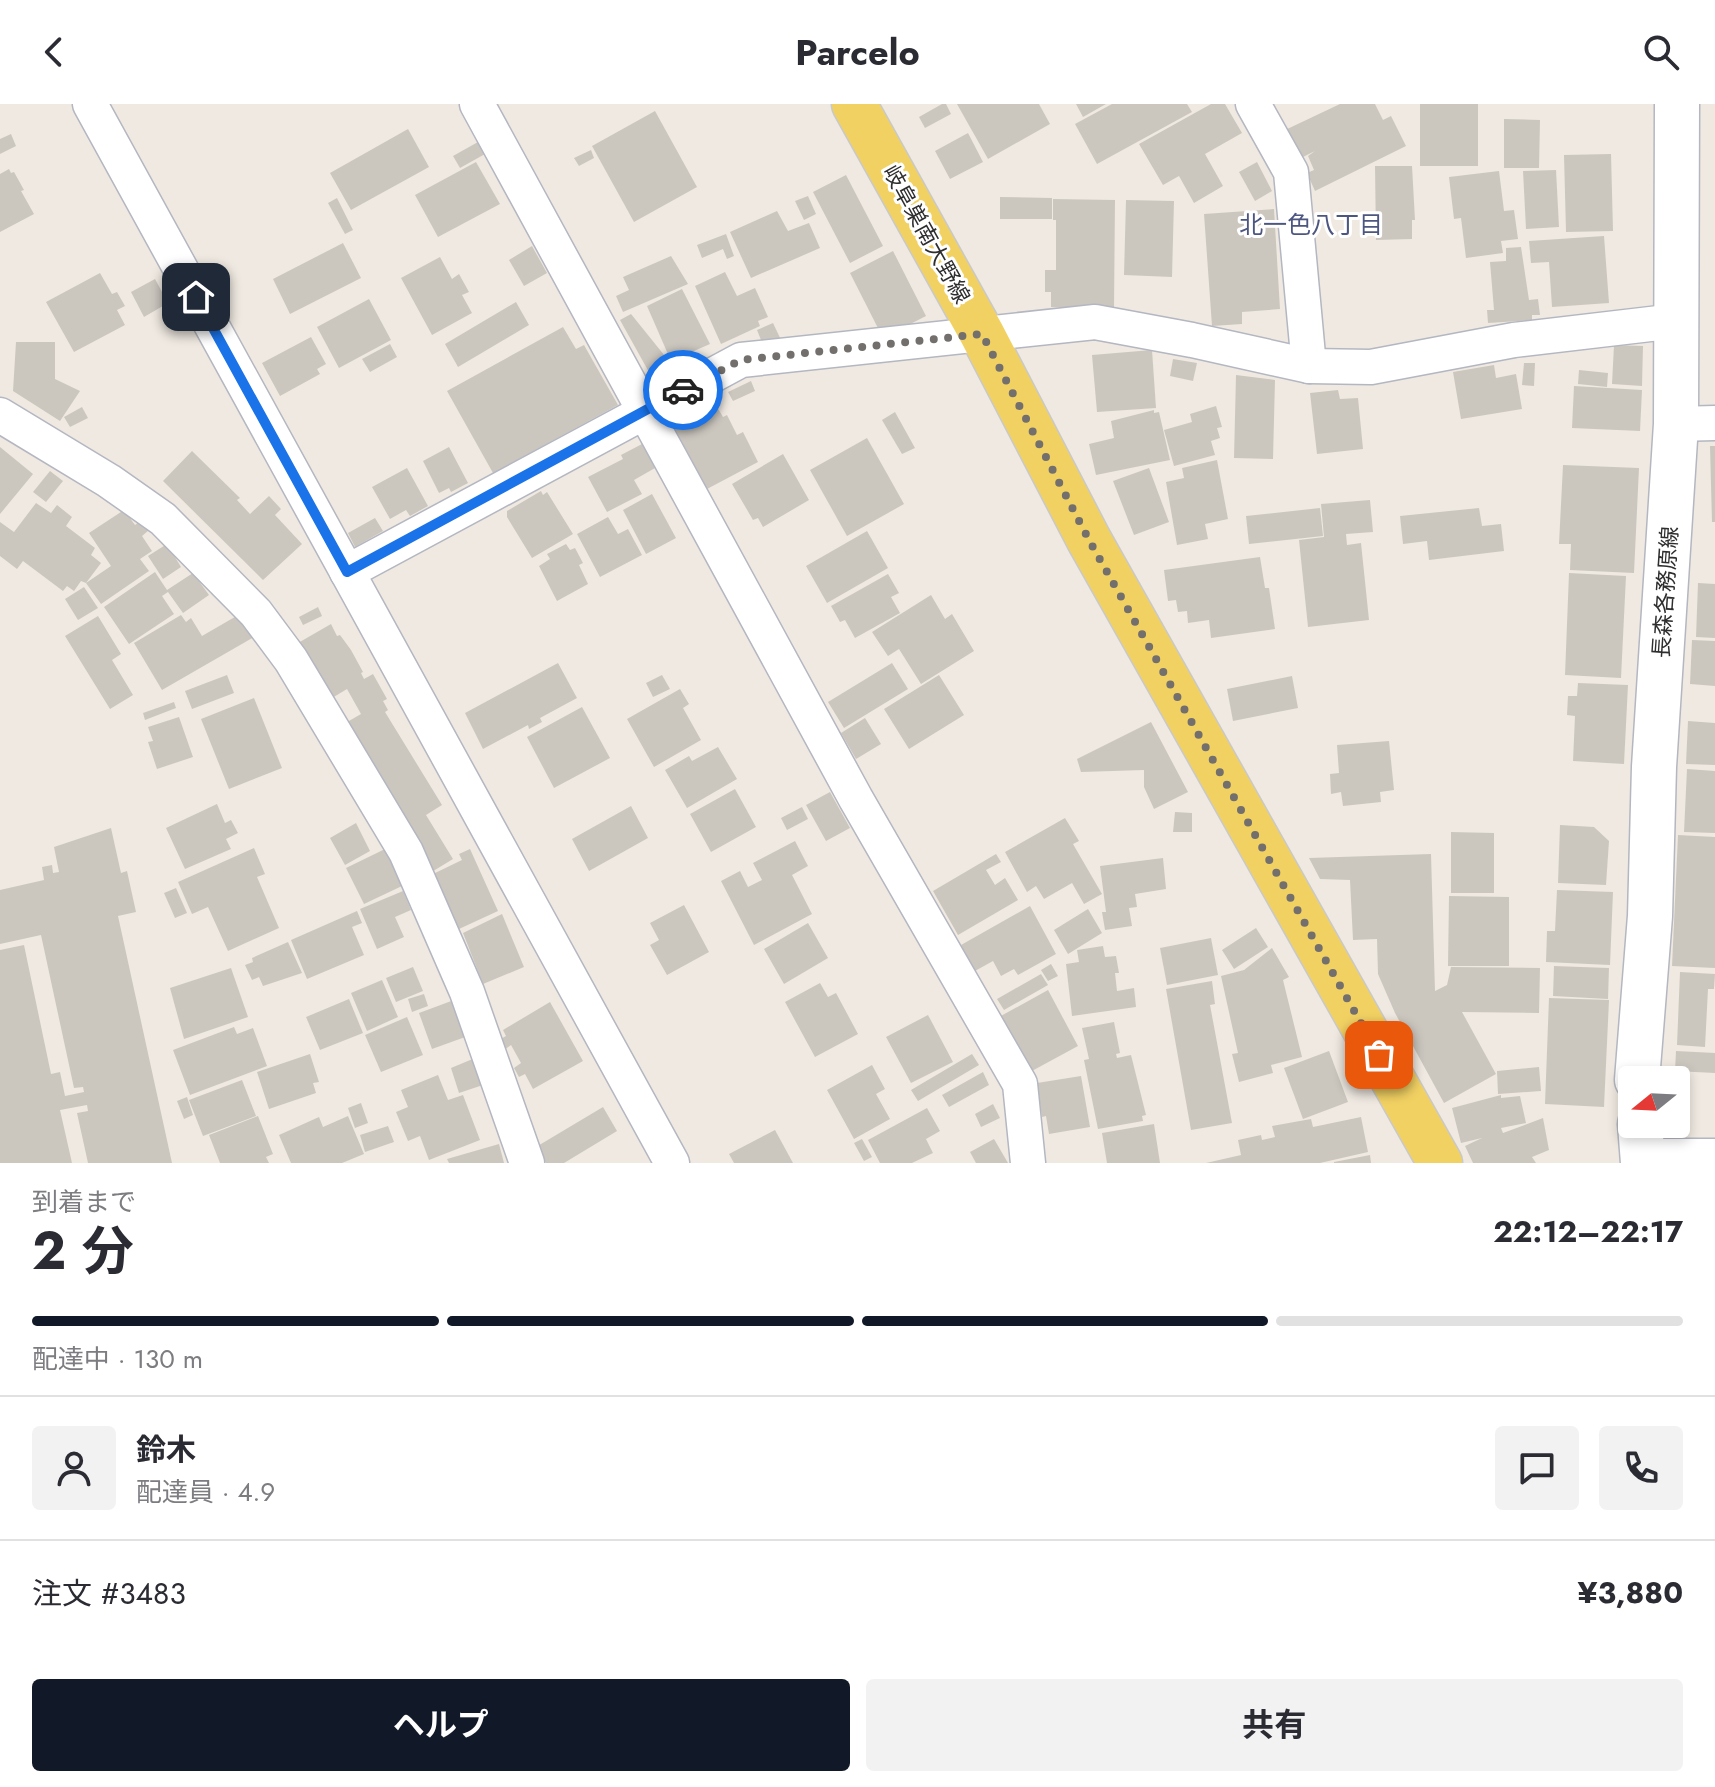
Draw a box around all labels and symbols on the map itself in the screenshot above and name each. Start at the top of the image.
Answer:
street label: 岐阜巣南大野線 [876,159,978,309]
district label: 北一色八丁目 [1239,207,1383,242]
pin [162,263,230,331]
courier [643,350,723,430]
street label: 長森各務原線 [1644,525,1686,659]
pin [1345,1021,1413,1089]
north arrow [1618,1066,1690,1138]

